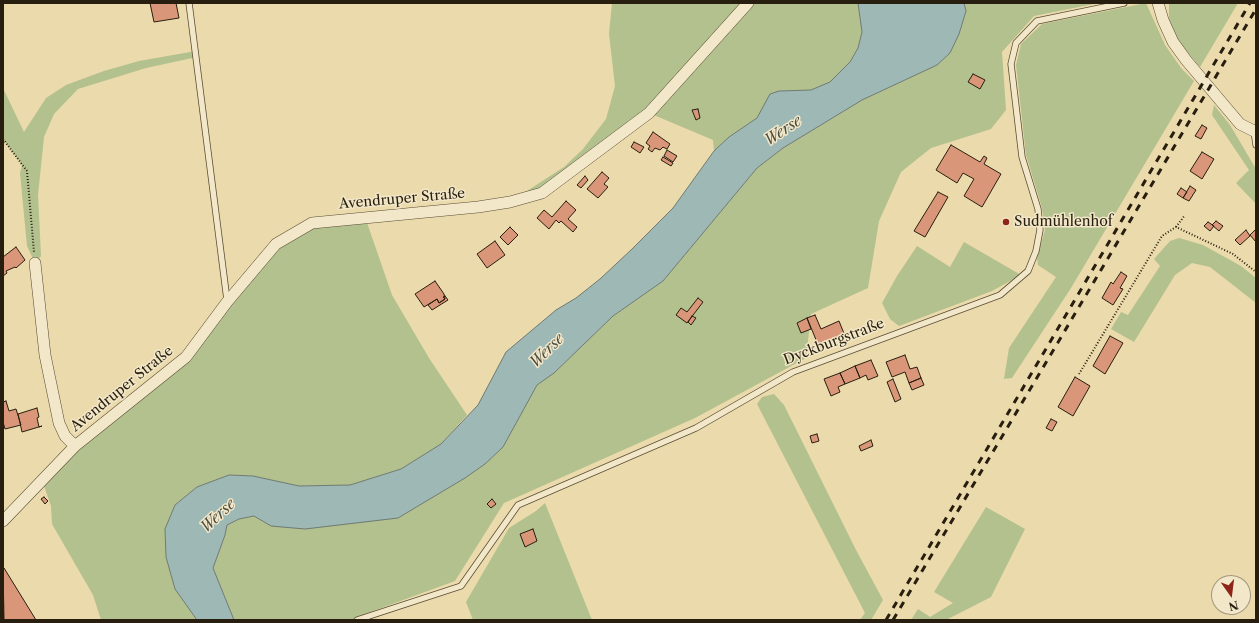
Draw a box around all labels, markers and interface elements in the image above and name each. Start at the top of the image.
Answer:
water label: Werse [761,112,805,150]
street label: Avendruper Straße [338,185,466,213]
place label: Sudmühlenhof [1014,214,1113,230]
marker: Sudmühlenhof [1001,217,1011,227]
street label: Dyckburgstraße [781,315,887,369]
water label: Werse [526,330,568,372]
street label: Avendruper Straße [68,343,176,435]
water label: Werse [197,495,239,537]
north arrow [1211,575,1251,615]
text: N [1227,598,1240,614]

